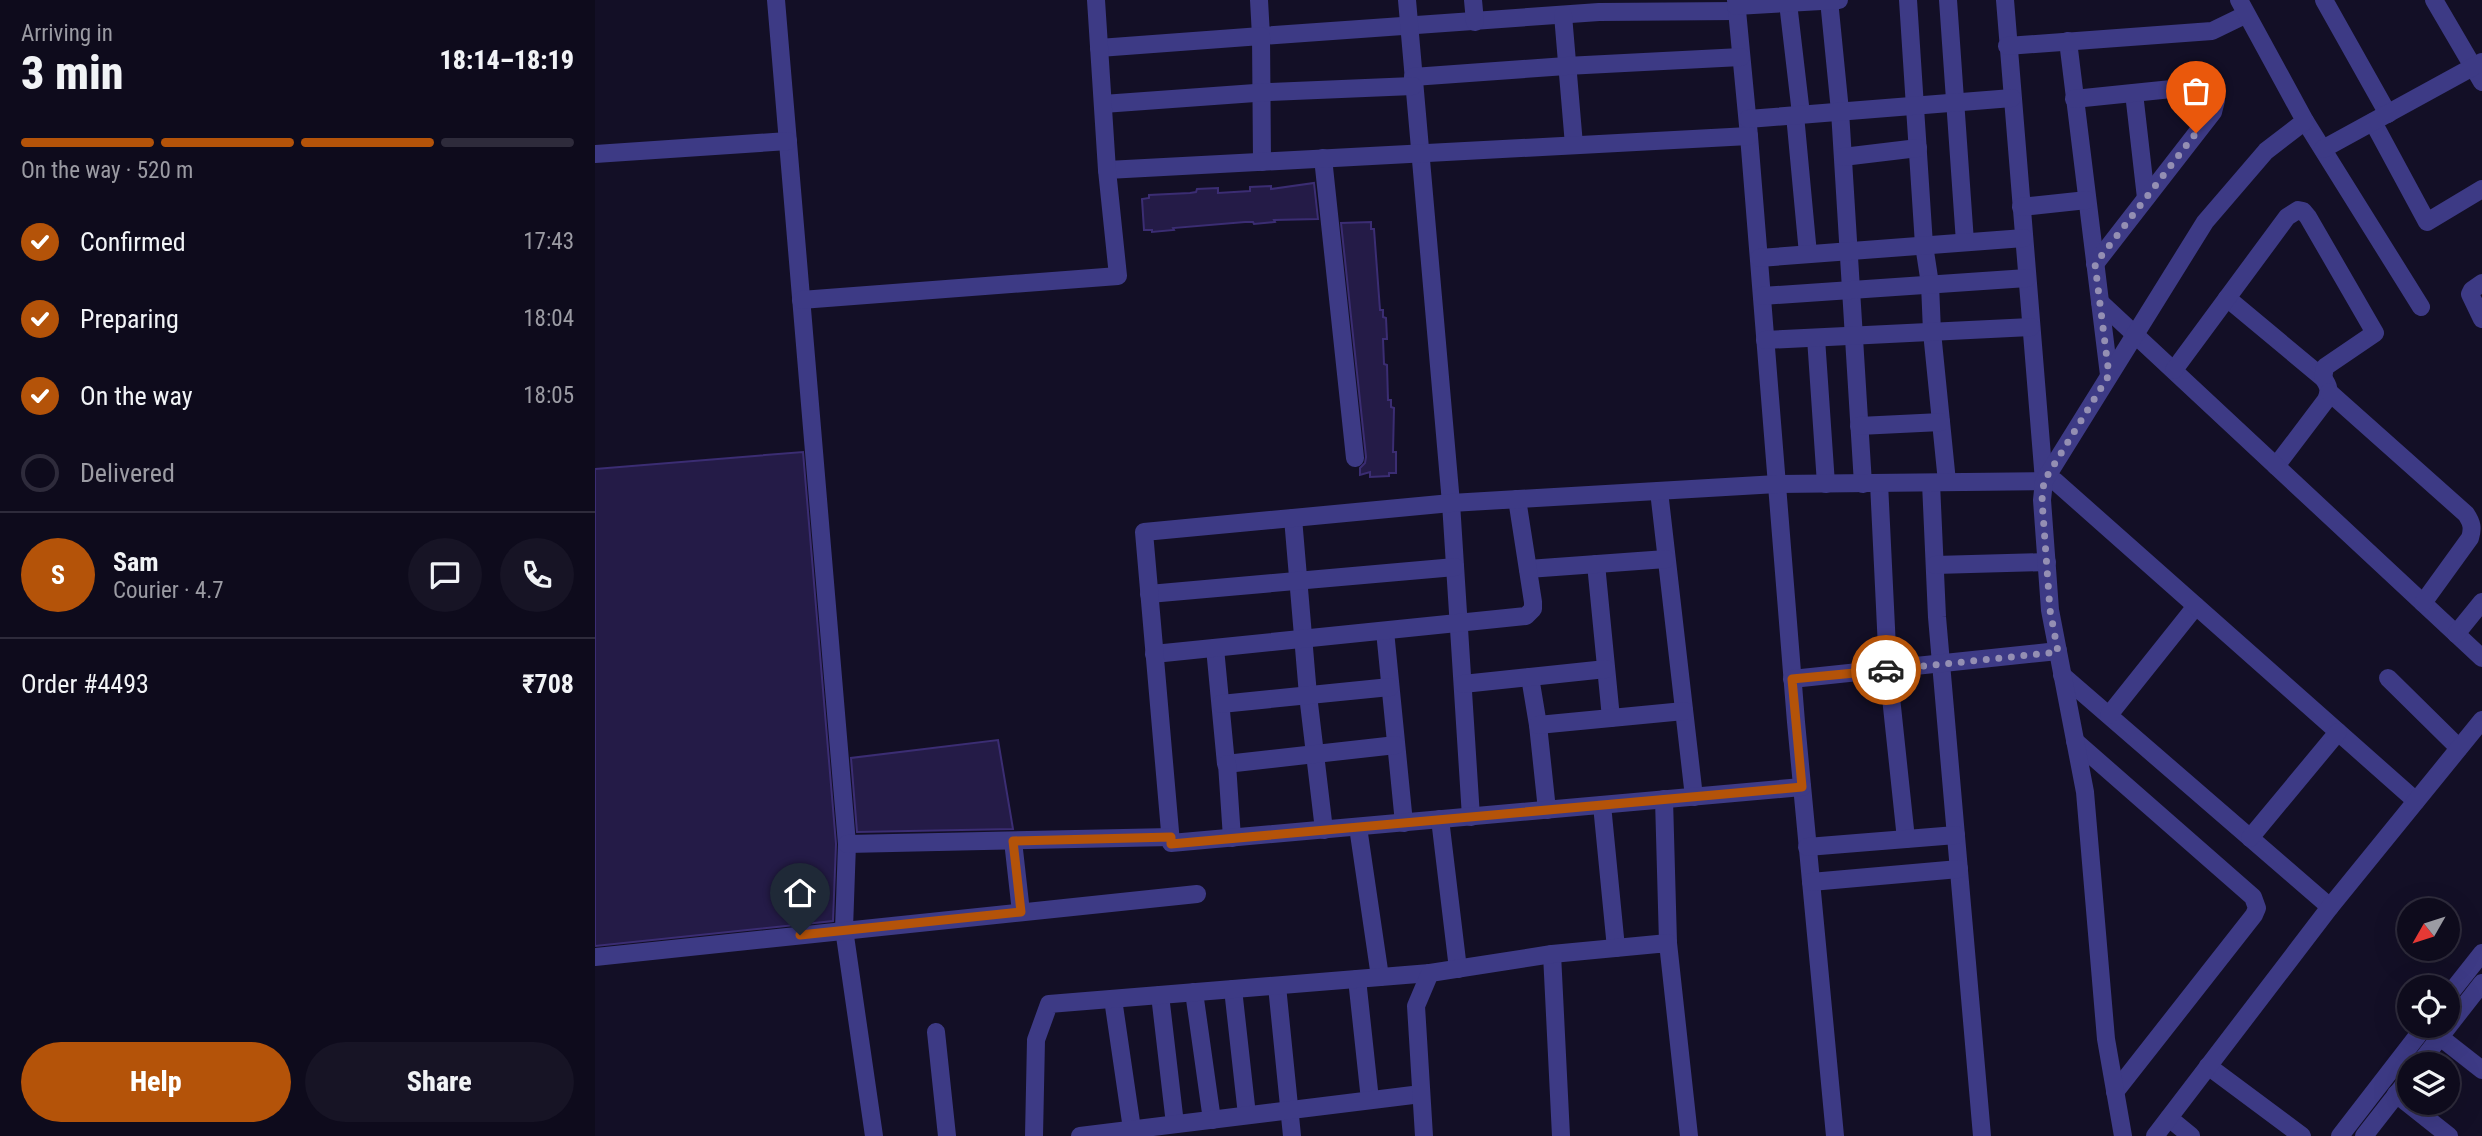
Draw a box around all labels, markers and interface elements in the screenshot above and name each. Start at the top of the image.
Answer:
text: Arriving in [21,20,113,47]
text: 18:14–18:19 [440,45,574,75]
text: 3 min [21,46,124,100]
pin [2166,61,2226,133]
icon: bag [2177,72,2215,110]
text: On the way · 520 m [21,157,193,184]
icon: check [21,223,59,261]
text: Confirmed [80,227,186,257]
text: 17:43 [523,228,574,255]
icon: check [21,300,59,338]
text: Preparing [80,304,179,334]
text: 18:04 [523,305,574,332]
icon: check [21,377,59,415]
text: On the way [80,381,193,411]
text: 18:05 [523,382,574,409]
text: Delivered [80,458,175,488]
button: chat [408,538,482,612]
button: phone [500,538,574,612]
text: Sam [113,547,159,577]
text: S [51,560,65,590]
text: Courier · 4.7 [113,577,224,604]
courier [1851,635,1921,705]
icon: car [1867,651,1905,689]
text: Order #4493 [21,669,149,699]
text: ₹708 [522,669,574,699]
pin [770,863,830,935]
icon: home [781,874,819,912]
north arrow [2397,898,2461,961]
map controls [2397,898,2460,1115]
button: locate [2397,975,2460,1038]
button: Help [21,1042,291,1122]
button: Share [305,1042,574,1122]
button: layers [2397,1052,2460,1115]

